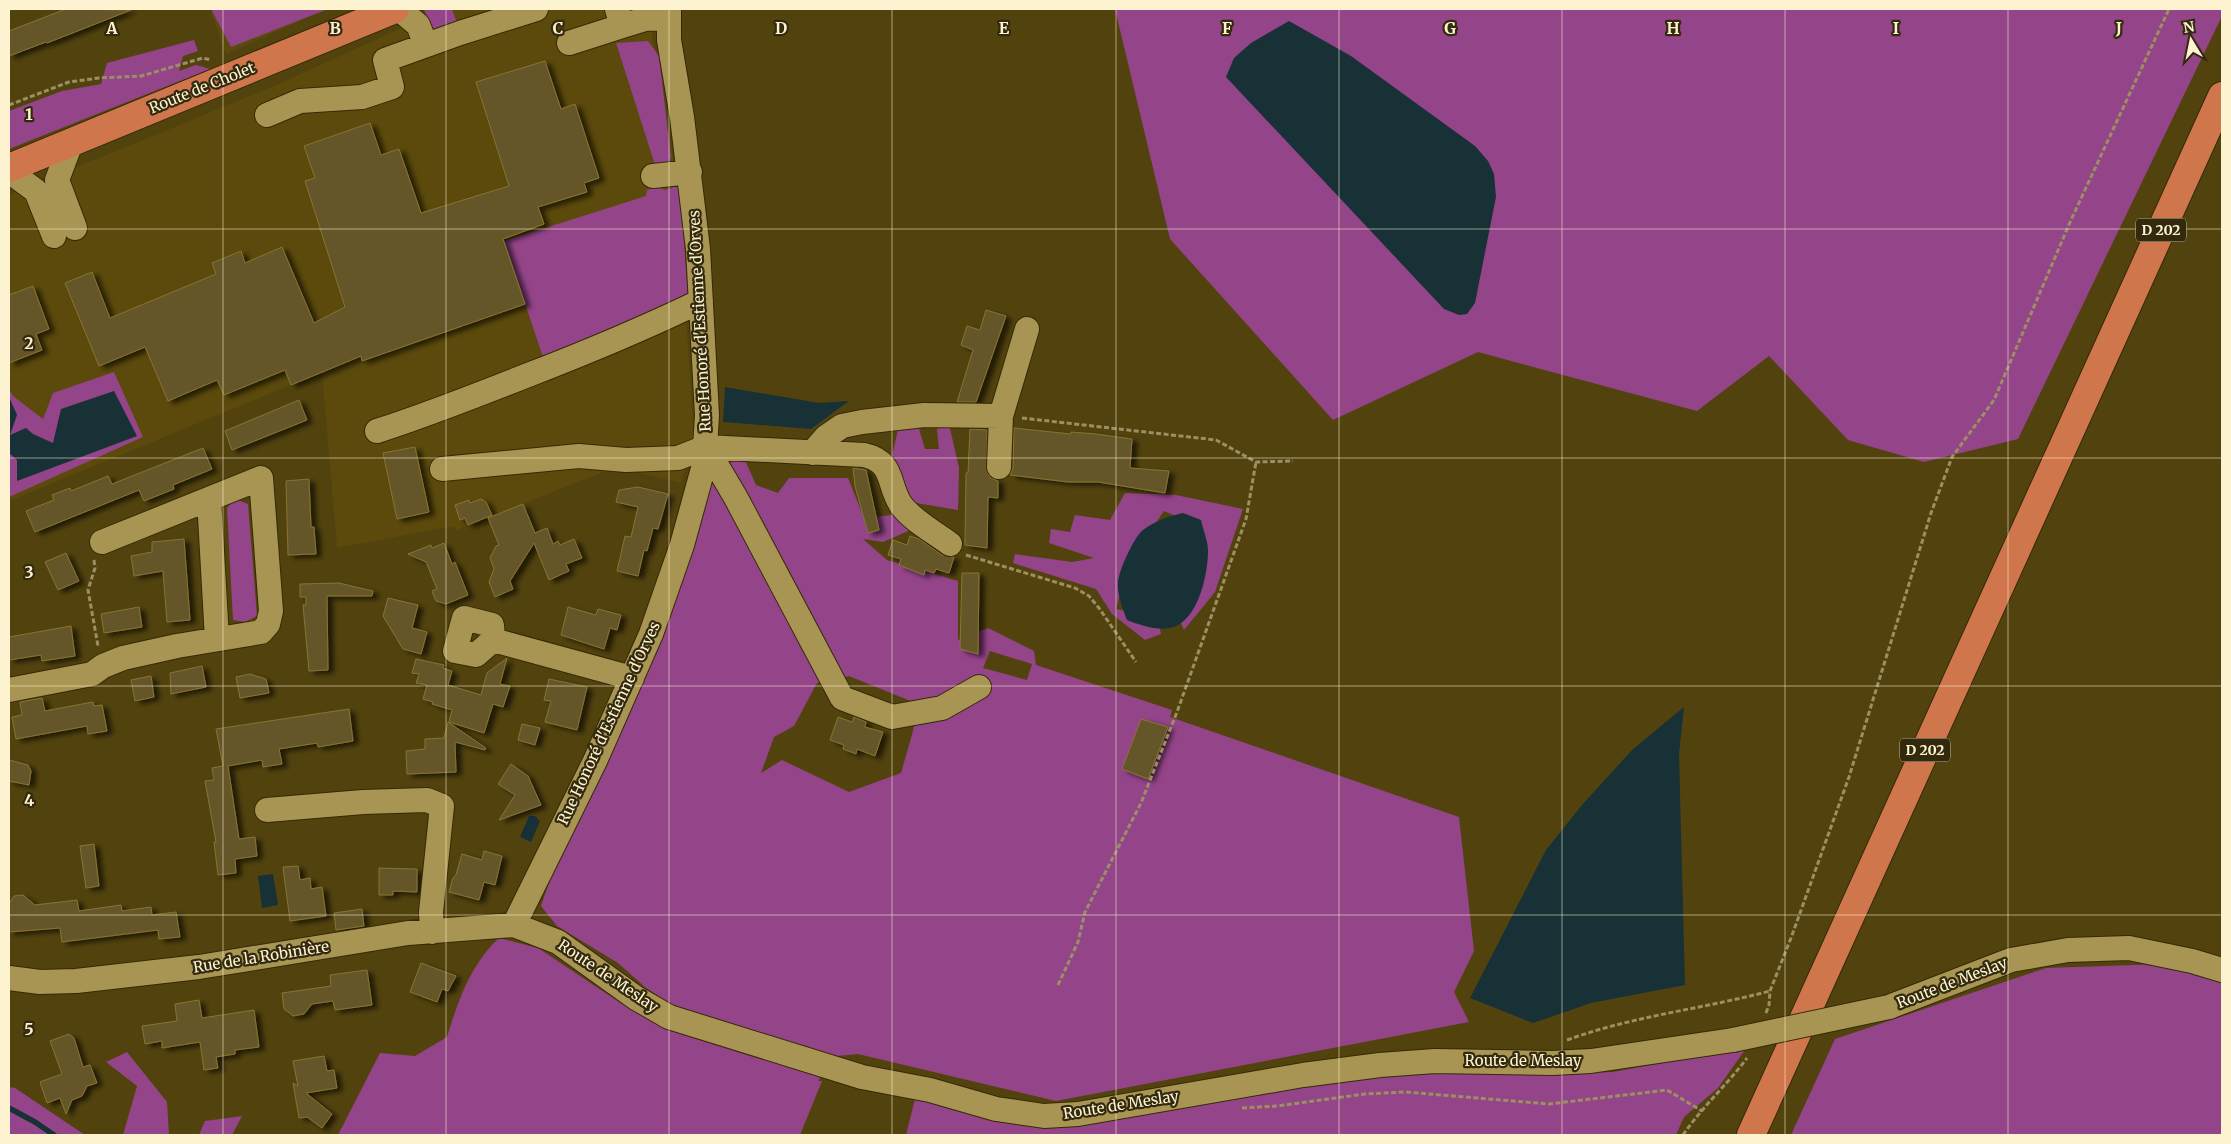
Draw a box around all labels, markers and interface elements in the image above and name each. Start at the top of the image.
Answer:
north arrow [2166,15,2216,65]
text: N [2182,17,2196,37]
text: A [105,18,118,38]
text: B [329,18,341,38]
text: C [553,18,563,38]
text: D [775,18,787,38]
text: E [999,18,1010,38]
text: F [1222,18,1232,38]
text: G [1444,18,1456,38]
text: H [1666,18,1680,38]
text: I [1893,18,1899,38]
text: J [2115,18,2122,38]
street label: Route de Cholet [146,58,258,117]
text: 1 [25,104,33,124]
street label: Rue Honoré d'Estienne d'Orves [684,210,715,432]
road number: D 202 [2136,218,2186,242]
text: 2 [24,333,34,353]
text: 3 [24,562,34,582]
street label: Rue Honoré d'Estienne d'Orves [553,618,664,827]
road number: D 202 [1900,738,1950,762]
text: 4 [24,790,34,810]
street label: Route de Meslay [555,935,662,1016]
street label: Rue de la Robinière [192,936,330,977]
street label: Route de Meslay [1894,953,2010,1012]
text: 5 [24,1019,34,1039]
street label: Route de Meslay [1465,1051,1582,1070]
street label: Route de Meslay [1062,1086,1180,1123]

